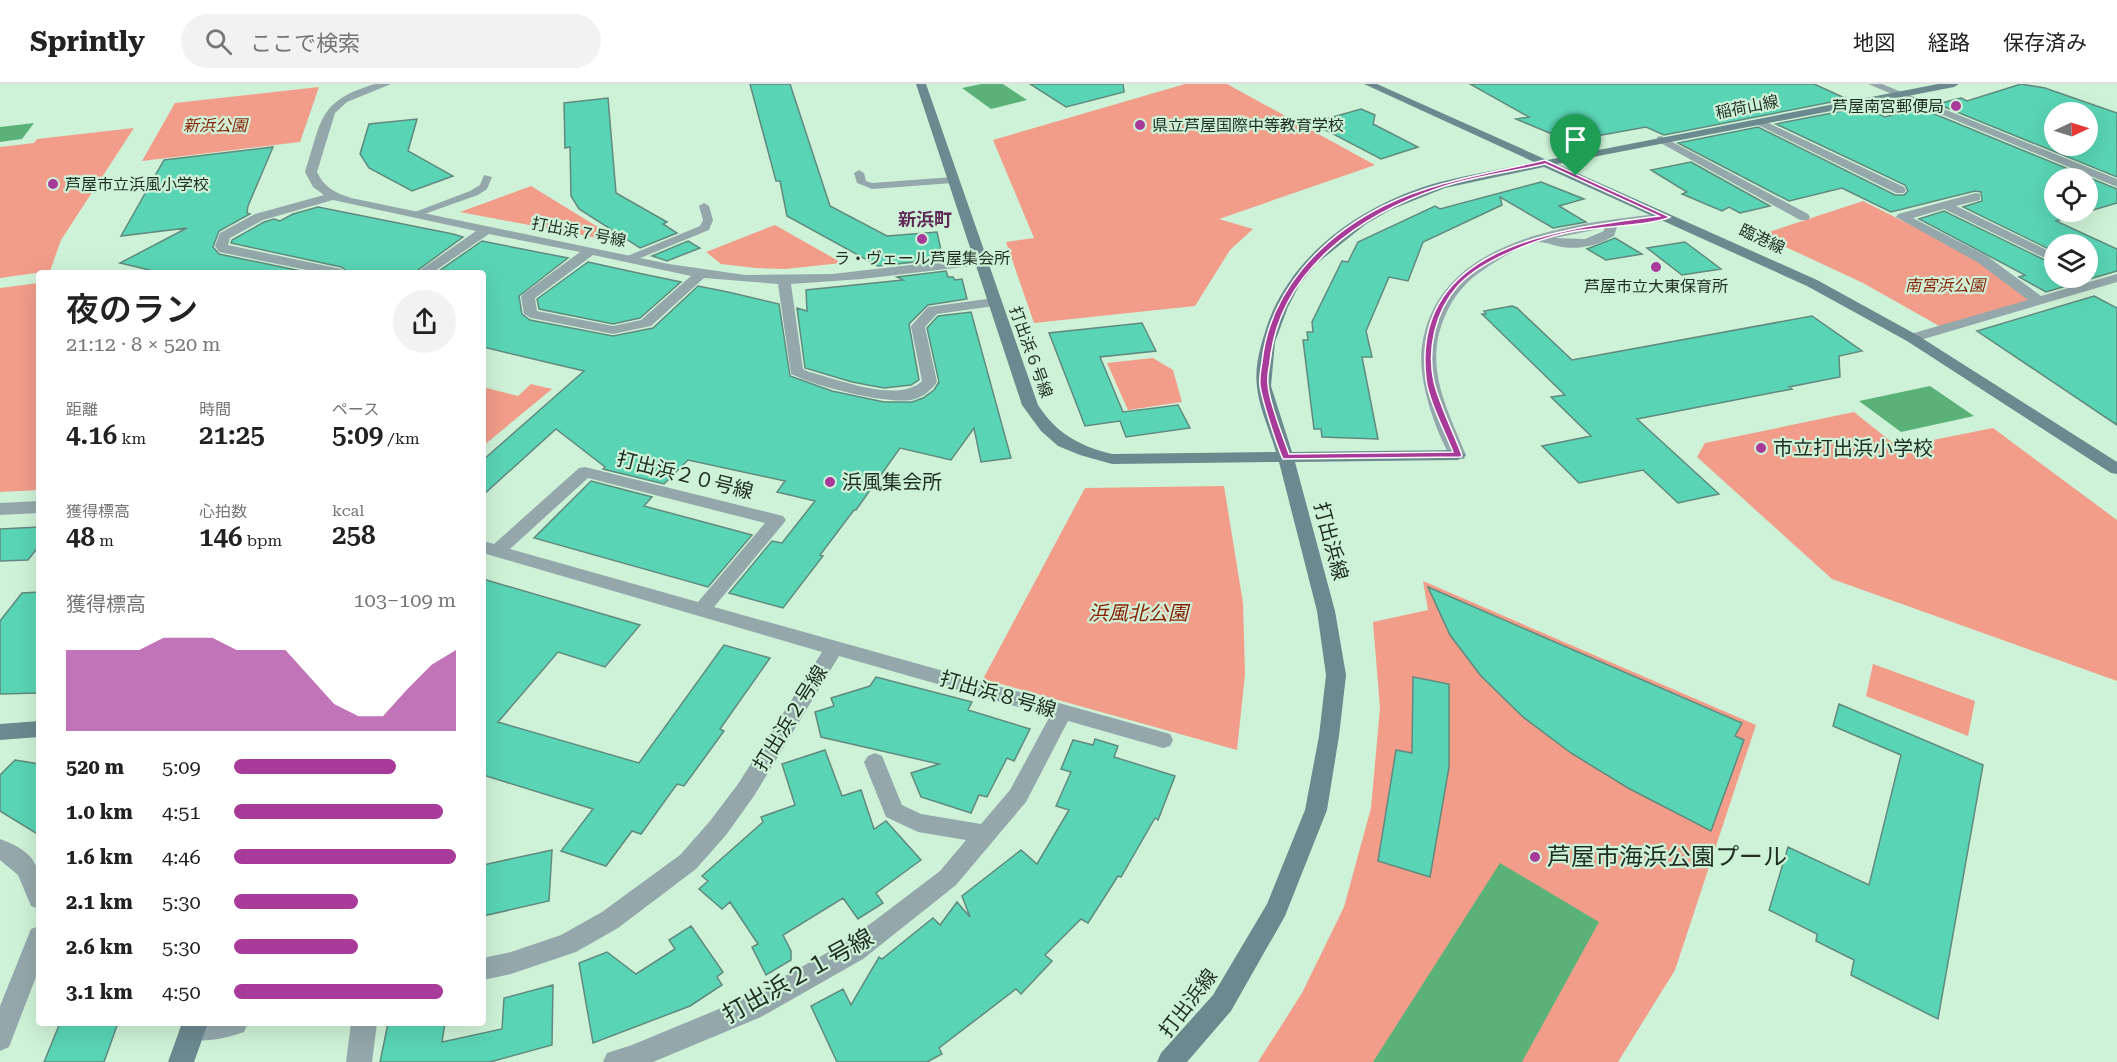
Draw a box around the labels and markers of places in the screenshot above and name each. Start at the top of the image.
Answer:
place label: 芦屋南宮郵便局 [1832,97,1944,116]
marker: 芦屋南宮郵便局 [1949,99,1963,113]
pin [1550,114,1601,176]
place label: 県立芦屋国際中等教育学校 [1152,116,1344,135]
marker: 県立芦屋国際中等教育学校 [1133,118,1147,132]
place label: 芦屋市立浜風小学校 [65,175,209,194]
marker: 芦屋市立浜風小学校 [46,177,60,191]
marker: ラ・ヴェール芦屋集会所 [915,232,929,246]
place label: ラ・ヴェール芦屋集会所 [834,249,1010,268]
marker: 芦屋市立大東保育所 [1649,260,1663,274]
place label: 芦屋市立大東保育所 [1584,277,1728,296]
place label: 市立打出浜小学校 [1773,436,1933,460]
marker: 市立打出浜小学校 [1754,441,1768,455]
place label: 浜風集会所 [842,470,942,494]
marker: 浜風集会所 [823,475,837,489]
place label: 芦屋市海浜公園プール [1547,843,1787,871]
marker: 芦屋市海浜公園プール [1528,850,1542,864]

